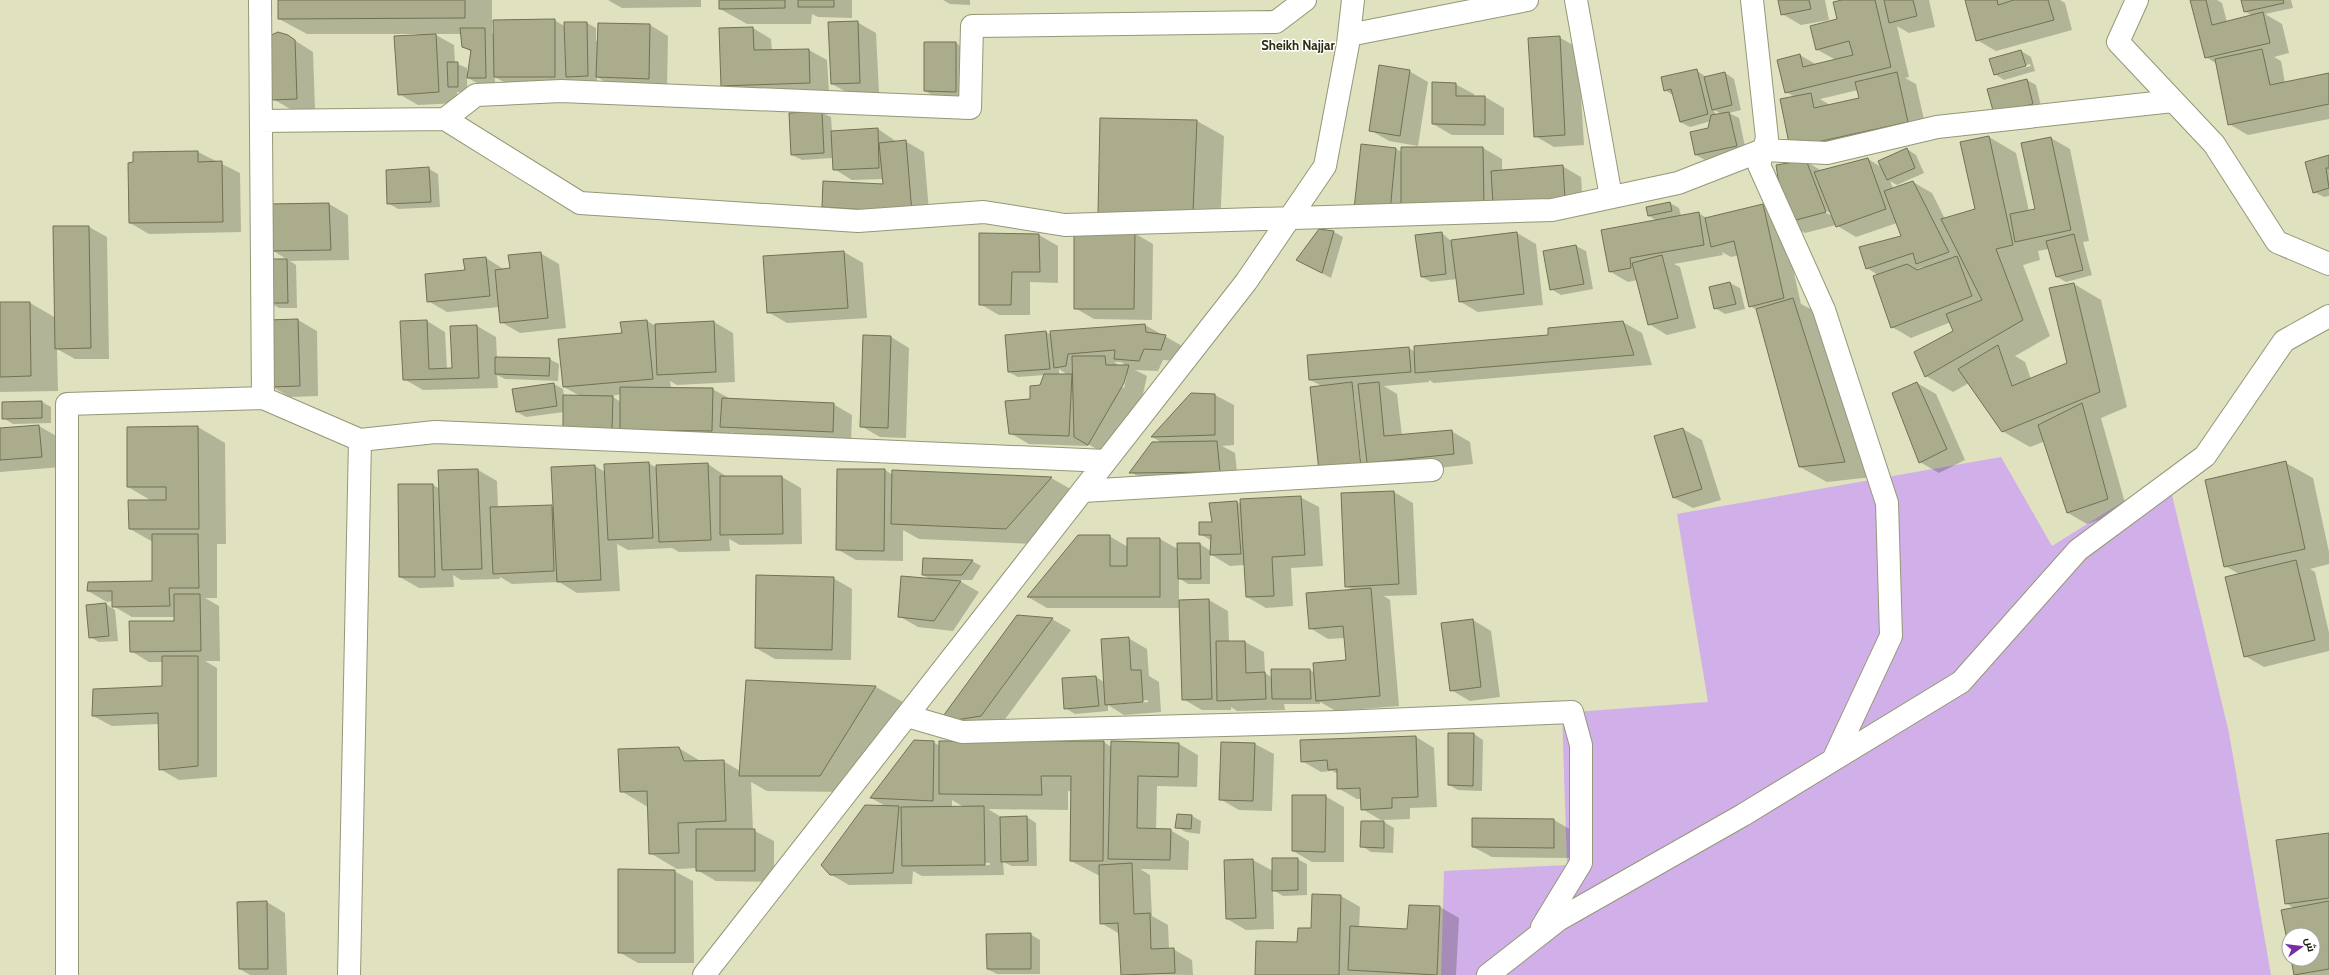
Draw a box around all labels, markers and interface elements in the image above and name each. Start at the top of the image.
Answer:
district label: Sheikh Najjar [1261,37,1335,53]
north arrow [2281,927,2321,967]
text: ش [2302,936,2319,953]

